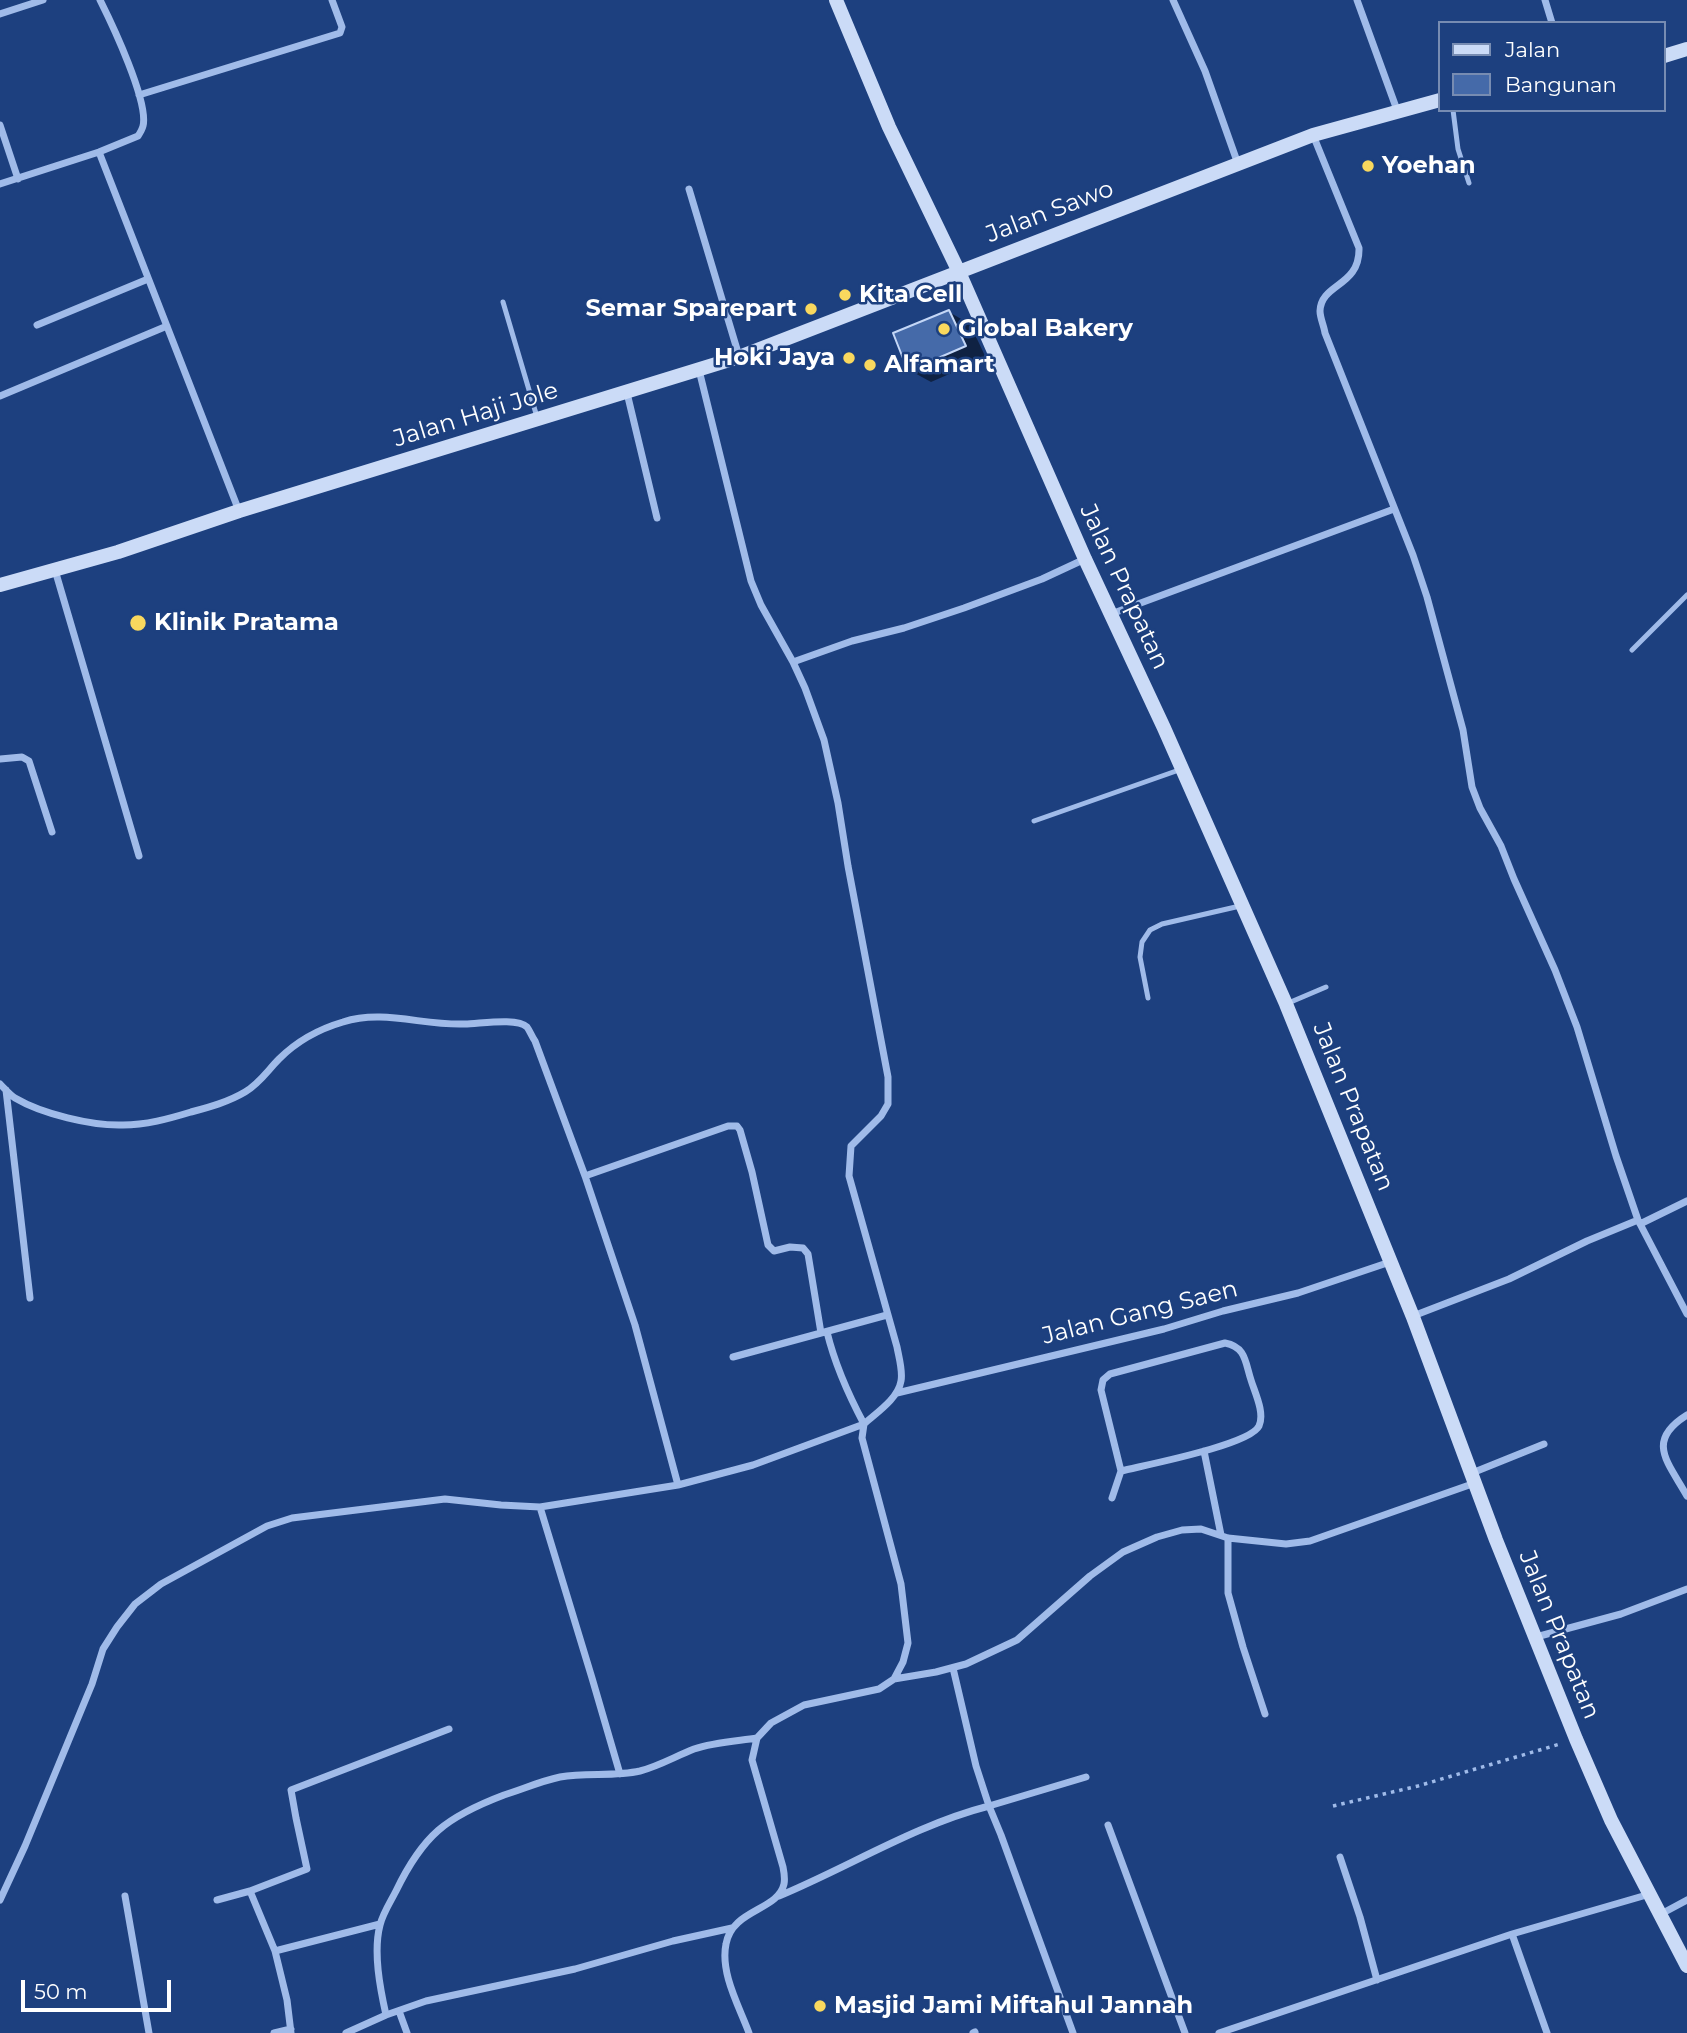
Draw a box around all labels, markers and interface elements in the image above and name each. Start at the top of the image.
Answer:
legend [1438,21,1666,112]
text: Jalan [1505,37,1560,62]
text: Bangunan [1505,72,1617,97]
place label: Yoehan [1382,152,1476,180]
marker: Yoehan [1360,158,1376,174]
street label: Jalan Sawo [982,175,1118,249]
place label: Kita Cell [859,281,962,309]
marker: Kita Cell [837,287,853,303]
place label: Semar Sparepart [585,295,797,323]
marker: Semar Sparepart [803,301,819,317]
place label: Global Bakery [958,315,1133,343]
marker: Global Bakery [936,321,952,337]
place label: Hoki Jaya [714,344,835,372]
marker: Hoki Jaya [841,350,857,366]
place label: Alfamart [884,351,995,379]
marker: Alfamart [862,357,878,373]
street label: Jalan Haji Jole [390,376,562,454]
street label: Jalan Prapatan [1073,500,1175,674]
place label: Klinik Pratama [154,609,339,637]
marker: Klinik Pratama [128,613,148,633]
street label: Jalan Prapatan [1306,1019,1400,1195]
street label: Jalan Gang Saen [1039,1275,1241,1351]
street label: Jalan Prapatan [1512,1547,1606,1723]
scale bar [24,1966,175,2010]
text: 50 m [34,1979,88,2004]
place label: Masjid Jami Miftahul Jannah [834,1992,1193,2020]
marker: Masjid Jami Miftahul Jannah [812,1998,828,2014]

